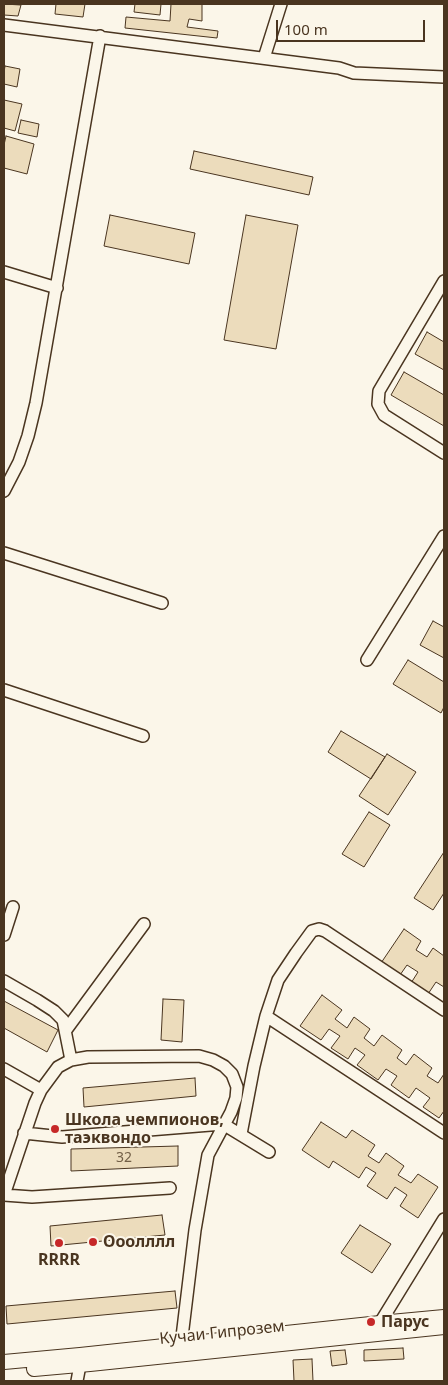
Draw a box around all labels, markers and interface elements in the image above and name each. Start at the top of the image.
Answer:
scale bar [278,10,427,42]
text: 100 m [284,19,328,39]
place label: Школа чемпионов, таэквондо [65,1110,224,1148]
marker: Школа чемпионов, таэквондо [49,1123,61,1135]
house number: 32 [116,1150,132,1166]
place label: Ооолллл [103,1232,175,1252]
marker: Ооолллл [87,1236,99,1248]
marker: RRRR [53,1237,65,1249]
place label: RRRR [38,1250,80,1270]
place label: Парус [381,1312,429,1332]
marker: Парус [365,1316,377,1328]
street label: Кучаи Гипрозем [158,1317,286,1349]

